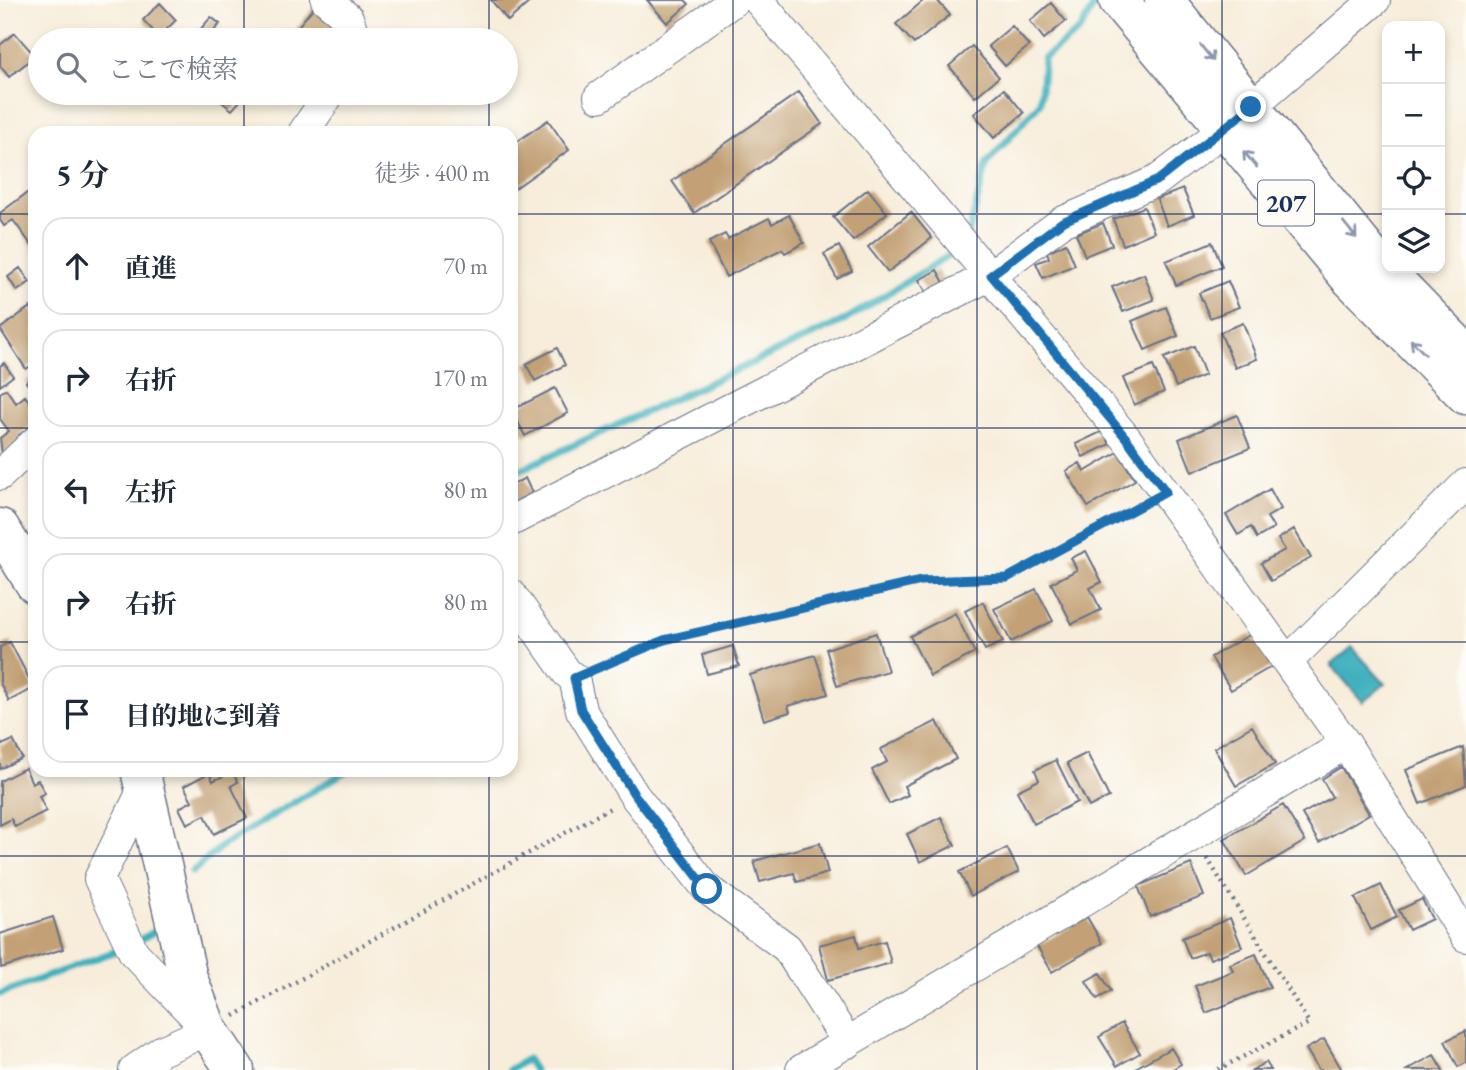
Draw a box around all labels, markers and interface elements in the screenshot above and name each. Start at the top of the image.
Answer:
map controls [1382,21,1445,273]
button: + [1382,21,1445,84]
search box [28,28,518,105]
one-way arrow [1200,43,1215,61]
icon: search [52,48,90,86]
text: ここで検索 [108,52,238,86]
button: − [1382,84,1445,147]
route end [1235,91,1266,122]
button: locate [1382,147,1445,210]
one-way arrow [1242,150,1258,168]
text: 5 分 [56,155,109,194]
text: 徒歩 · 400 m [375,158,490,188]
road number: 207 [1258,180,1314,226]
button: layers [1382,210,1445,273]
one-way arrow [1342,221,1358,239]
icon: ahead [58,247,96,285]
text: 直進 [125,251,177,285]
text: 70 m [443,251,488,281]
one-way arrow [1409,338,1426,355]
icon: right [58,359,96,397]
text: 右折 [125,363,177,397]
text: 170 m [432,363,488,393]
icon: left [58,471,96,509]
text: 左折 [125,475,177,509]
text: 80 m [443,475,488,505]
icon: right [58,583,96,621]
text: 右折 [125,587,177,621]
text: 80 m [443,587,488,617]
icon: arrive [58,695,96,733]
text: 目的地に到着 [125,699,281,733]
route start [691,873,722,904]

